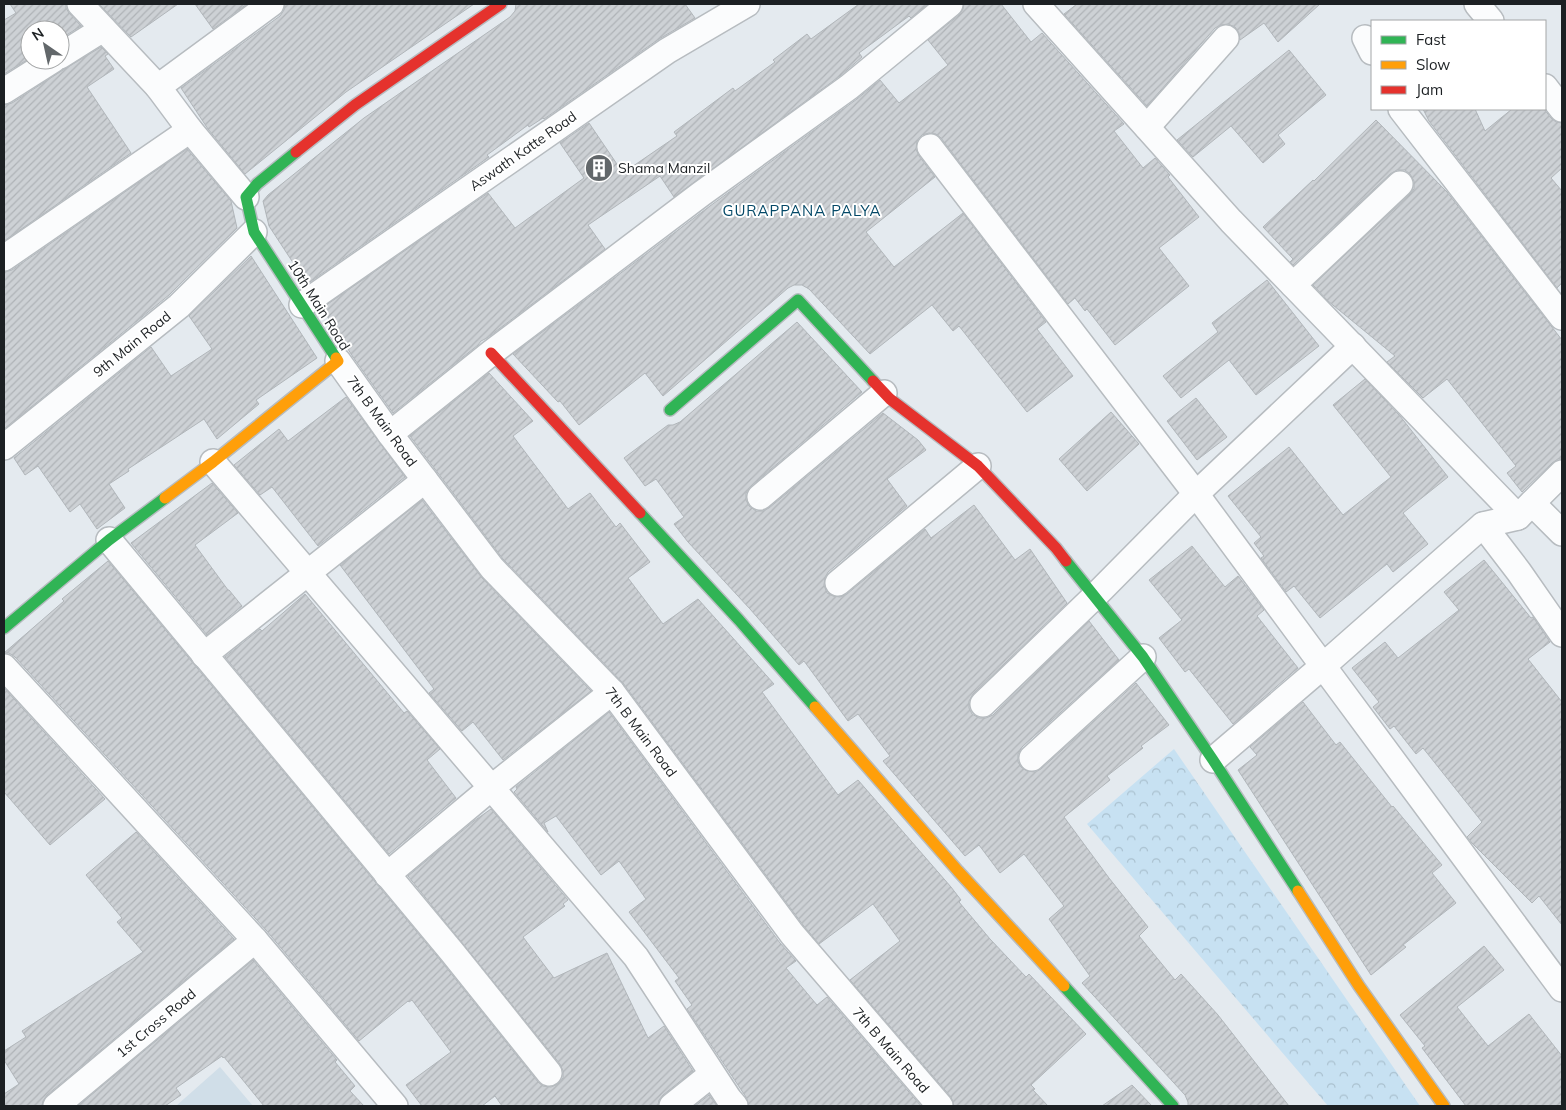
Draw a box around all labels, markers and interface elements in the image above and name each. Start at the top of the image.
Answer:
north arrow [20,20,70,70]
legend [1371,20,1546,110]
text: N [28,24,47,45]
text: Fast [1416,30,1446,49]
text: Slow [1416,55,1450,74]
text: Jam [1416,80,1443,99]
street label: Aswath Katte Road [466,107,580,195]
building icon: Shama Manzil [584,153,614,183]
place label: Shama Manzil [618,159,710,177]
district label: GURAPPANA PALYA [722,201,882,220]
street label: 10th Main Road [284,256,354,354]
street label: 9th Main Road [89,307,175,381]
street label: 7th B Main Road [343,372,421,470]
street label: 7th B Main Road [601,683,681,781]
street label: 1st Cross Road [113,985,199,1061]
street label: 7th B Main Road [849,1003,933,1097]

